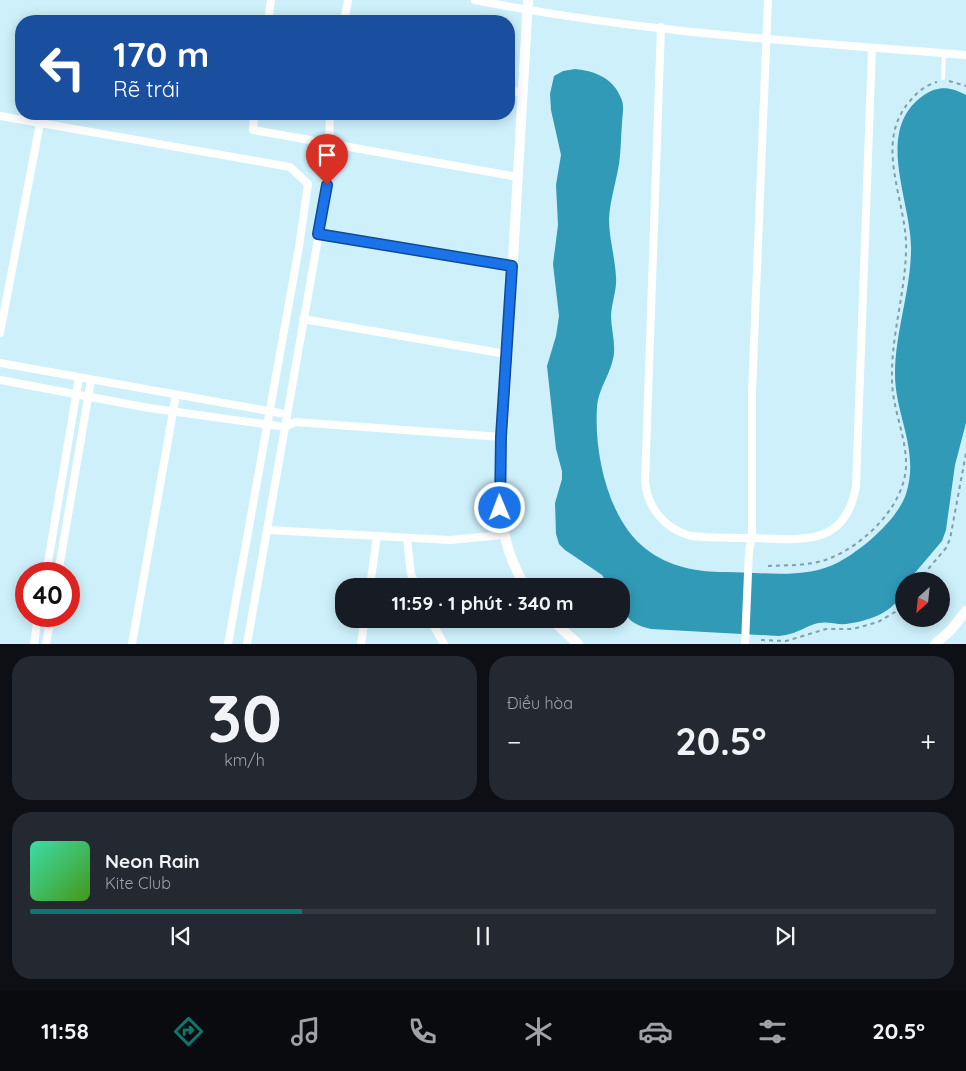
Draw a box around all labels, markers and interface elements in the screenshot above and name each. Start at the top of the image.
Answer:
text: 170 m [113,32,209,76]
icon: left [30,35,95,100]
text: Rẽ trái [113,75,180,103]
pin [306,134,348,185]
icon: arrive [313,141,341,169]
position arrow [473,481,525,533]
speed limit sign: 40 [15,562,80,627]
north arrow [895,572,950,628]
map controls [895,572,950,627]
text: 11:59 · 1 phút · 340 m [391,591,574,615]
text: 30 [207,677,282,758]
text: Điều hòa [507,693,573,713]
text: 20.5° [675,717,767,765]
text: − [507,724,522,759]
text: + [920,724,936,759]
text: km/h [224,750,265,770]
text: Neon Rain [105,849,200,873]
text: Kite Club [105,873,171,893]
icon: previous [167,922,195,950]
icon: pause [469,922,497,950]
icon: next [771,922,799,950]
icon: directions [171,1014,206,1049]
icon: music [288,1014,323,1049]
icon: phone [405,1014,440,1049]
icon: climate [521,1014,556,1049]
icon: car [638,1014,673,1049]
icon: filters [755,1014,790,1049]
text: 11:58 [41,1017,89,1045]
text: 20.5° [872,1017,925,1045]

